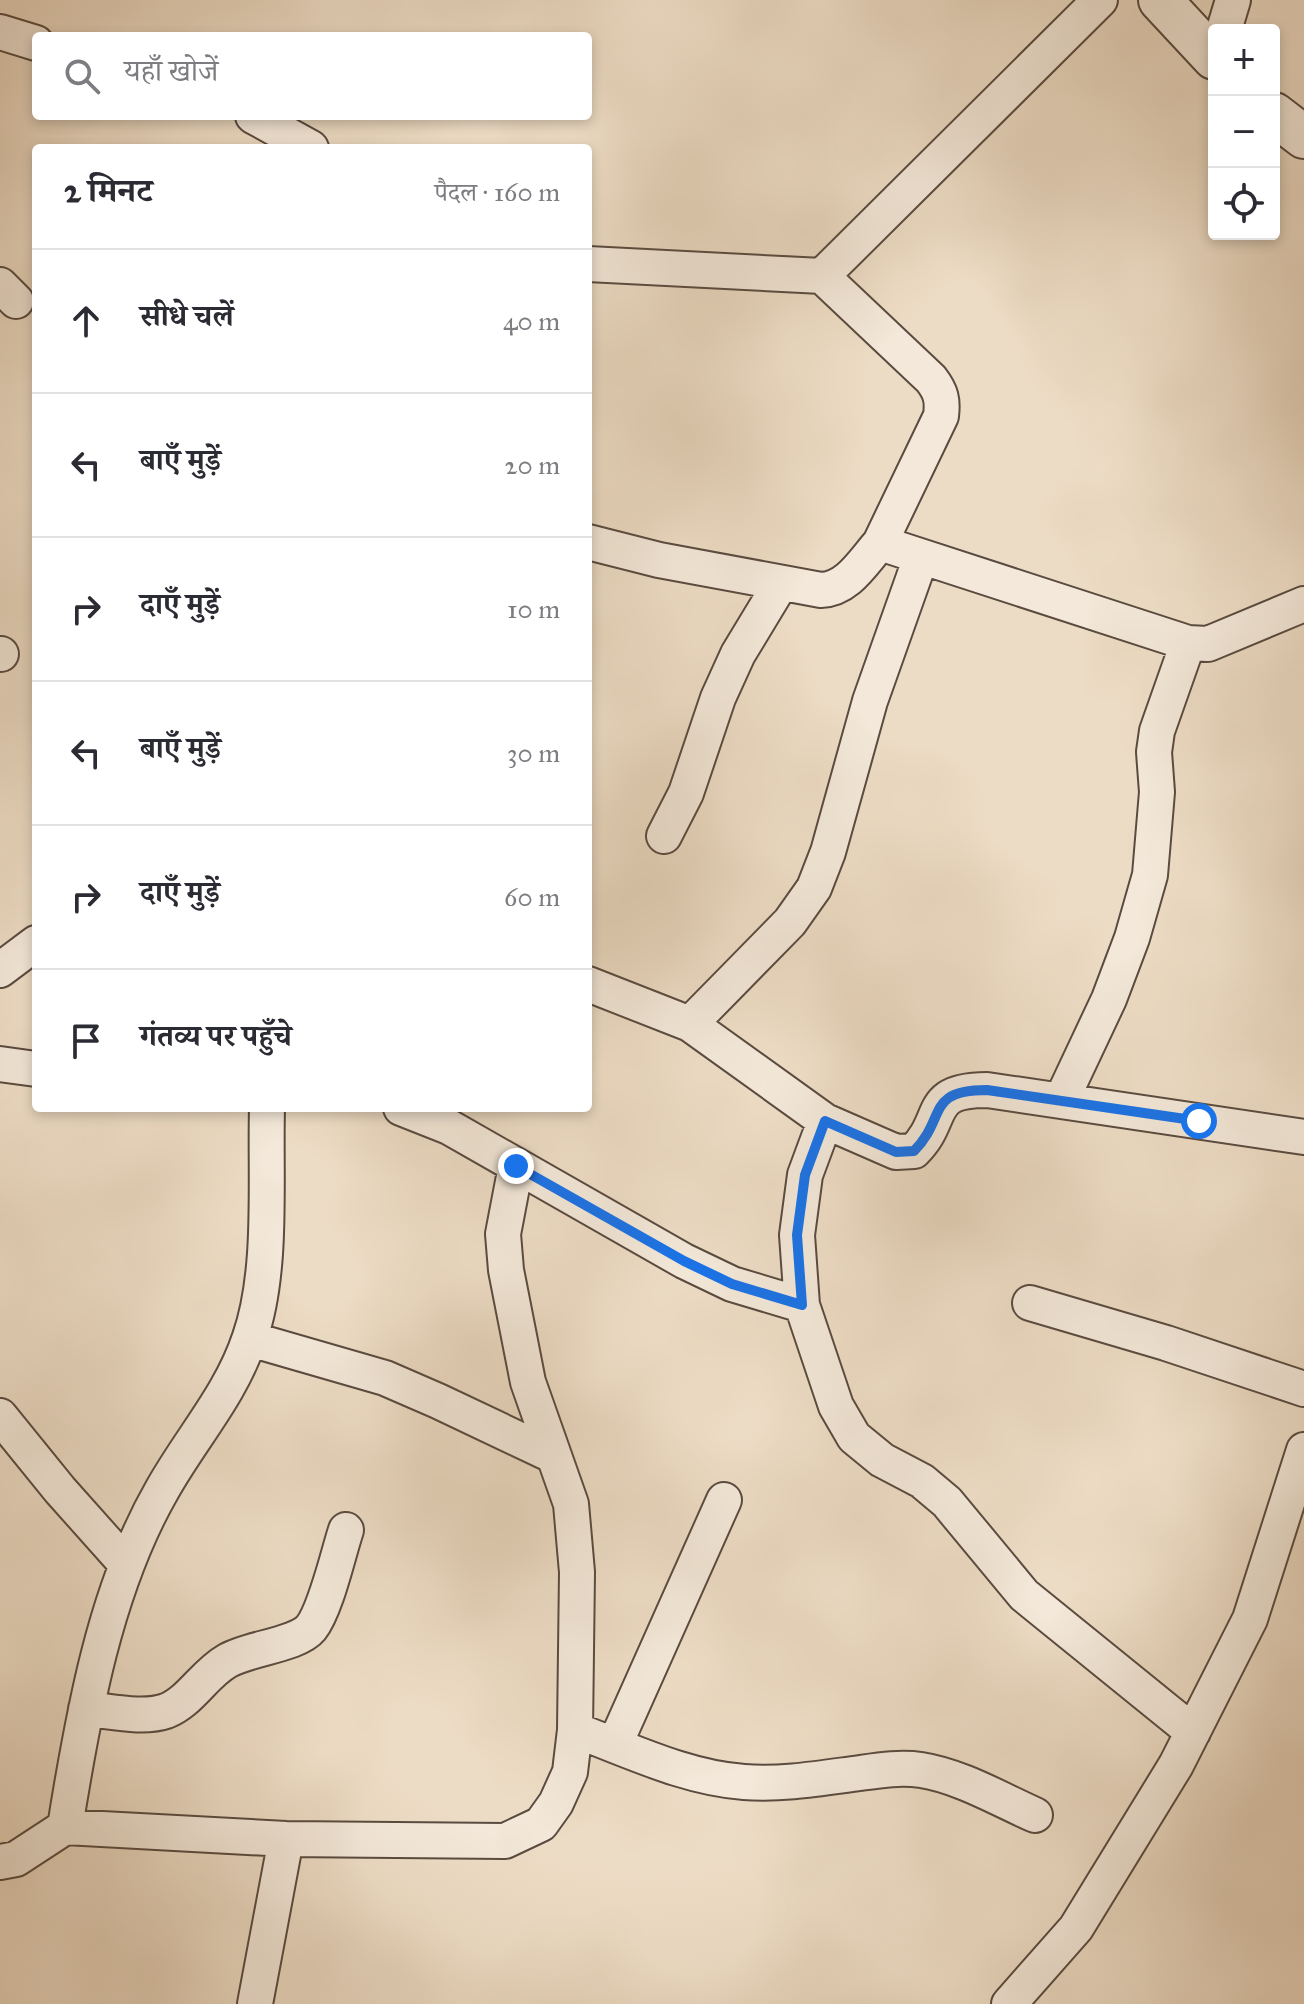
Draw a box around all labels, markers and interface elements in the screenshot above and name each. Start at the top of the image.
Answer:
map controls [1208,24,1280,240]
button: + [1208,24,1280,96]
search box [32,32,592,120]
text: यहाँ खोजें [124,53,218,89]
icon: search [60,54,104,98]
button: − [1208,96,1280,168]
button: locate [1208,168,1280,240]
text: 2 मिनट [64,170,153,211]
text: पैदल · 160 m [435,176,560,208]
text: सीधे चलें [140,298,233,334]
icon: ahead [64,299,108,343]
text: 40 m [503,305,560,337]
text: बाएँ मुड़ें [140,442,221,478]
icon: left [64,443,108,487]
text: 20 m [505,449,560,481]
text: दाएँ मुड़ें [140,586,220,622]
icon: right [64,587,108,631]
text: 10 m [507,593,560,625]
text: बाएँ मुड़ें [140,730,221,766]
icon: left [64,731,108,775]
text: 30 m [507,737,560,769]
text: दाएँ मुड़ें [140,874,220,910]
icon: right [64,875,108,919]
text: 60 m [504,881,560,913]
text: गंतव्य पर पहुँचे [140,1018,292,1054]
icon: arrive [64,1019,108,1063]
route start [1181,1103,1217,1139]
route end [498,1148,534,1184]

